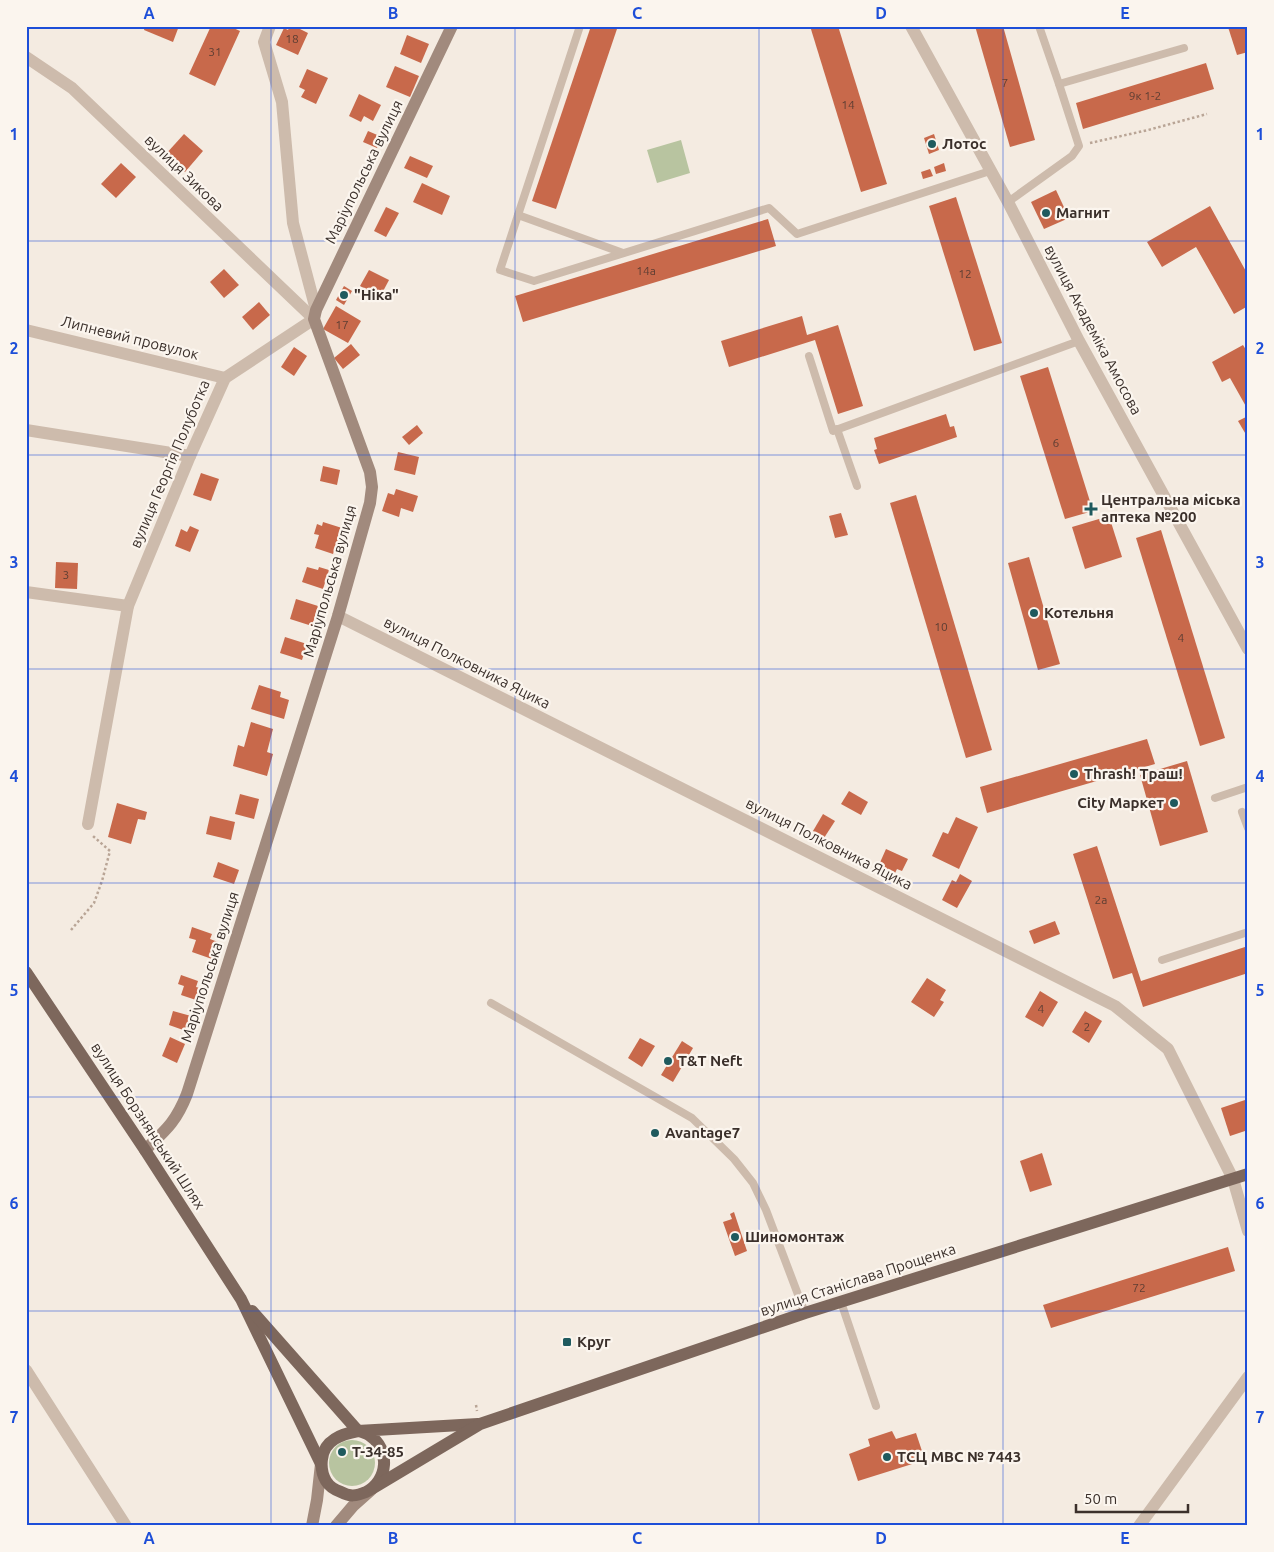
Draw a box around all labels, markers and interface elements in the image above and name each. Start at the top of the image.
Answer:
text: A [143,4,155,22]
text: B [388,4,398,22]
text: C [632,4,642,22]
text: D [875,4,887,22]
text: E [1120,4,1130,22]
house number: 18 [285,32,299,45]
house number: 31 [208,45,222,58]
house number: 7 [1002,76,1008,89]
house number: 9к 1-2 [1129,89,1161,102]
street label: Маріупольська вулиця [321,97,406,246]
house number: 14 [841,98,855,111]
text: 1 [9,125,19,143]
text: 1 [1255,125,1265,143]
street label: вулиця Зикова [142,131,227,214]
place label: Лотос [942,135,986,152]
marker: Лотос [926,138,938,150]
place label: Магнит [1056,204,1110,221]
marker: Магнит [1040,207,1052,219]
street label: вулиця Академіка Амосова [1041,242,1146,418]
house number: 14а [636,264,656,277]
house number: 12 [958,267,972,280]
place label: "Ніка" [354,286,399,303]
marker: "Ніка" [338,289,350,301]
street label: Липневий провулок [60,312,201,363]
house number: 17 [335,318,349,331]
text: 2 [9,339,19,357]
text: 2 [1255,339,1265,357]
street label: вулиця Георгія Полуботка [126,377,213,550]
house number: 6 [1053,436,1060,449]
place label: Центральна міська аптека №200 [1101,491,1241,525]
street label: Маріупольська вулиця [300,503,359,659]
marker: Центральна міська аптека №200 [1085,503,1097,515]
text: 3 [9,553,19,571]
text: 3 [1255,553,1265,571]
house number: 3 [63,568,69,581]
place label: Котельня [1044,604,1114,621]
marker: Котельня [1028,607,1040,619]
street label: вулиця Полковника Яцика [381,613,553,712]
house number: 10 [934,620,948,633]
house number: 4 [1178,631,1185,644]
place label: Thrash! Траш! [1084,765,1183,782]
text: 4 [9,767,19,785]
text: 4 [1255,767,1265,785]
marker: Thrash! Траш! [1068,768,1080,780]
street label: вулиця Полковника Яцика [743,794,915,893]
place label: City Маркет [1077,794,1164,811]
marker: City Маркет [1168,797,1180,809]
street label: Маріупольська вулиця [177,889,242,1044]
house number: 2а [1095,893,1107,906]
text: 5 [9,981,19,999]
text: 5 [1255,981,1265,999]
house number: 4 [1038,1002,1045,1015]
house number: 2 [1084,1020,1090,1033]
street label: вулиця Борзнянський Шлях [88,1039,209,1213]
place label: T&T Neft [678,1052,743,1069]
marker: T&T Neft [662,1055,674,1067]
place label: Avantage7 [665,1124,740,1141]
marker: Avantage7 [649,1127,661,1139]
text: 6 [9,1194,19,1212]
text: 6 [1255,1194,1265,1212]
place label: Шиномонтаж [745,1228,845,1245]
marker: Шиномонтаж [729,1231,741,1243]
street label: вулиця Станіслава Прощенка [758,1240,958,1319]
house number: 72 [1132,1281,1146,1294]
place label: Круг [577,1333,611,1350]
marker: Круг [561,1336,573,1348]
text: 7 [9,1408,19,1426]
text: 7 [1255,1408,1265,1426]
place label: Т-34-85 [352,1443,404,1460]
marker: Т-34-85 [336,1446,348,1458]
place label: ТСЦ МВС № 7443 [897,1448,1021,1465]
marker: ТСЦ МВС № 7443 [881,1451,893,1463]
scale bar [1076,1482,1189,1514]
text: 50 m [1084,1490,1117,1507]
text: A [143,1529,155,1547]
text: B [388,1529,398,1547]
text: C [632,1529,642,1547]
text: D [875,1529,887,1547]
text: E [1120,1529,1130,1547]

